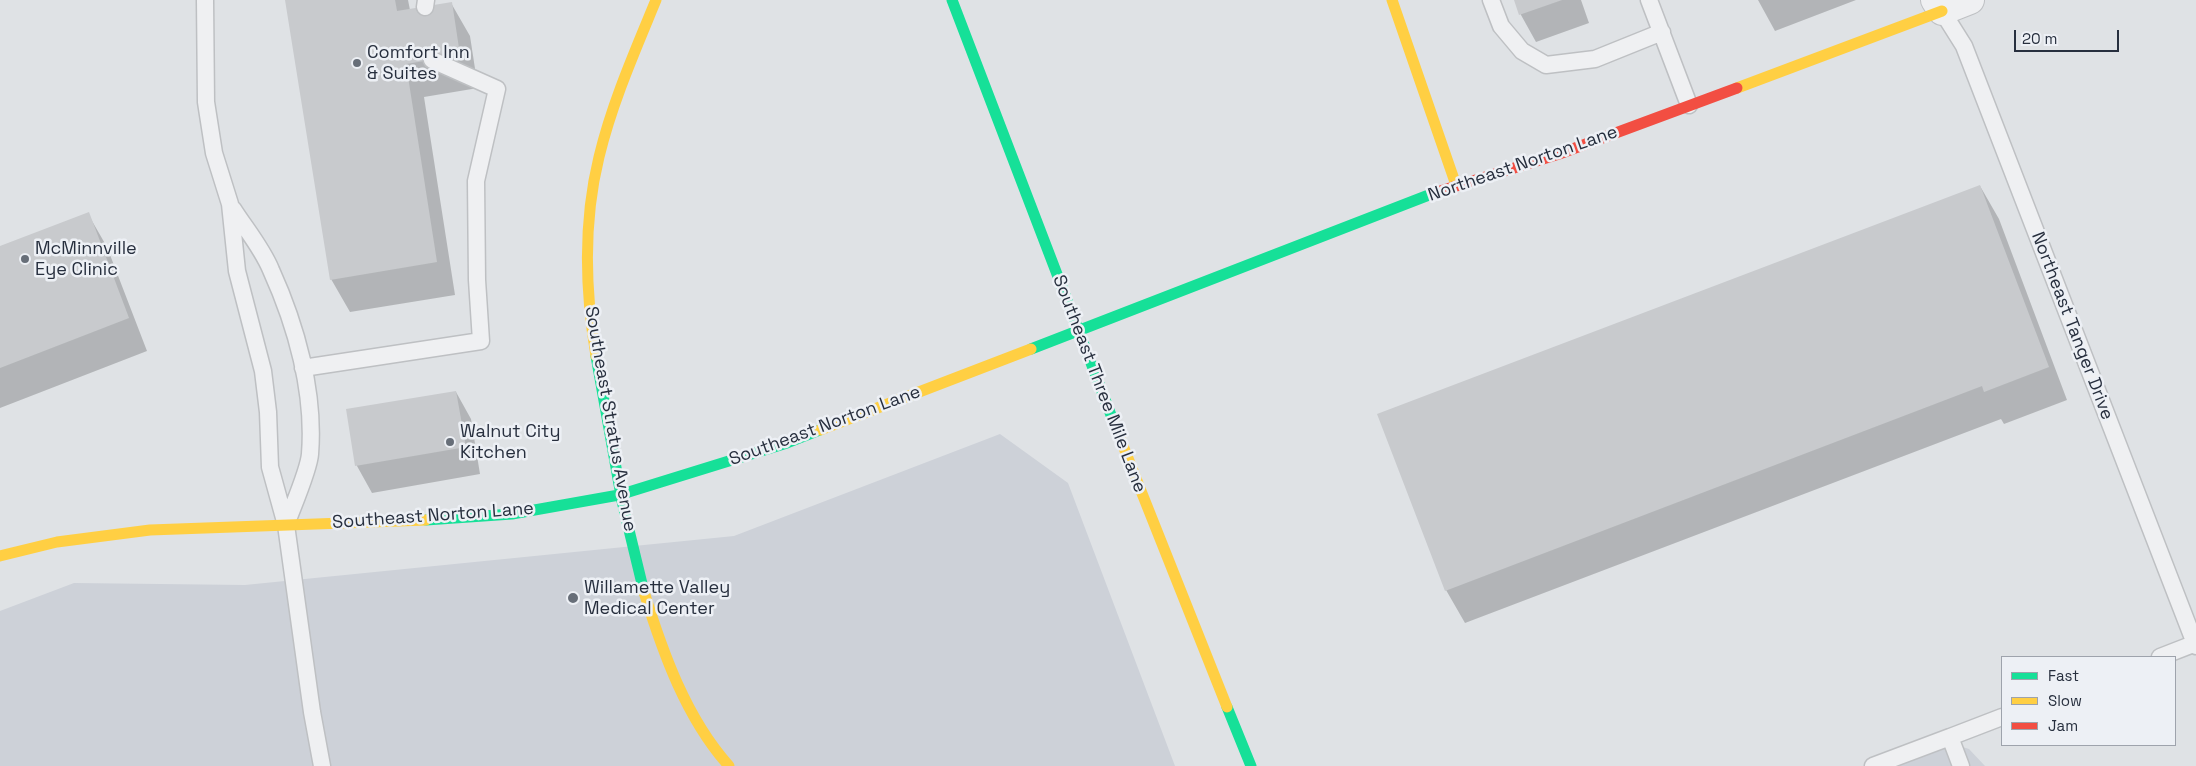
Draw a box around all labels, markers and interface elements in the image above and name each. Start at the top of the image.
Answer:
scale bar [2016,20,2121,52]
text: 20 m [2022,29,2057,48]
place label: Comfort Inn & Suites [367,42,470,84]
marker: Comfort Inn & Suites [351,57,363,69]
street label: Northeast Norton Lane [1426,121,1620,207]
street label: Northeast Tanger Drive [2026,229,2118,423]
place label: McMinnville Eye Clinic [35,238,137,280]
marker: McMinnville Eye Clinic [19,253,31,265]
street label: Southeast Three Mile Lane [1047,272,1151,496]
street label: Southeast Stratus Avenue [580,305,640,533]
street label: Southeast Norton Lane [726,381,924,471]
place label: Walnut City Kitchen [460,421,560,464]
marker: Walnut City Kitchen [444,436,456,448]
street label: Southeast Norton Lane [331,498,535,534]
place label: Willamette Valley Medical Center [584,577,730,620]
marker: Willamette Valley Medical Center [566,591,580,605]
legend [2001,656,2176,746]
text: Fast [2048,666,2079,685]
text: Slow [2048,691,2082,710]
text: Jam [2048,716,2078,735]

